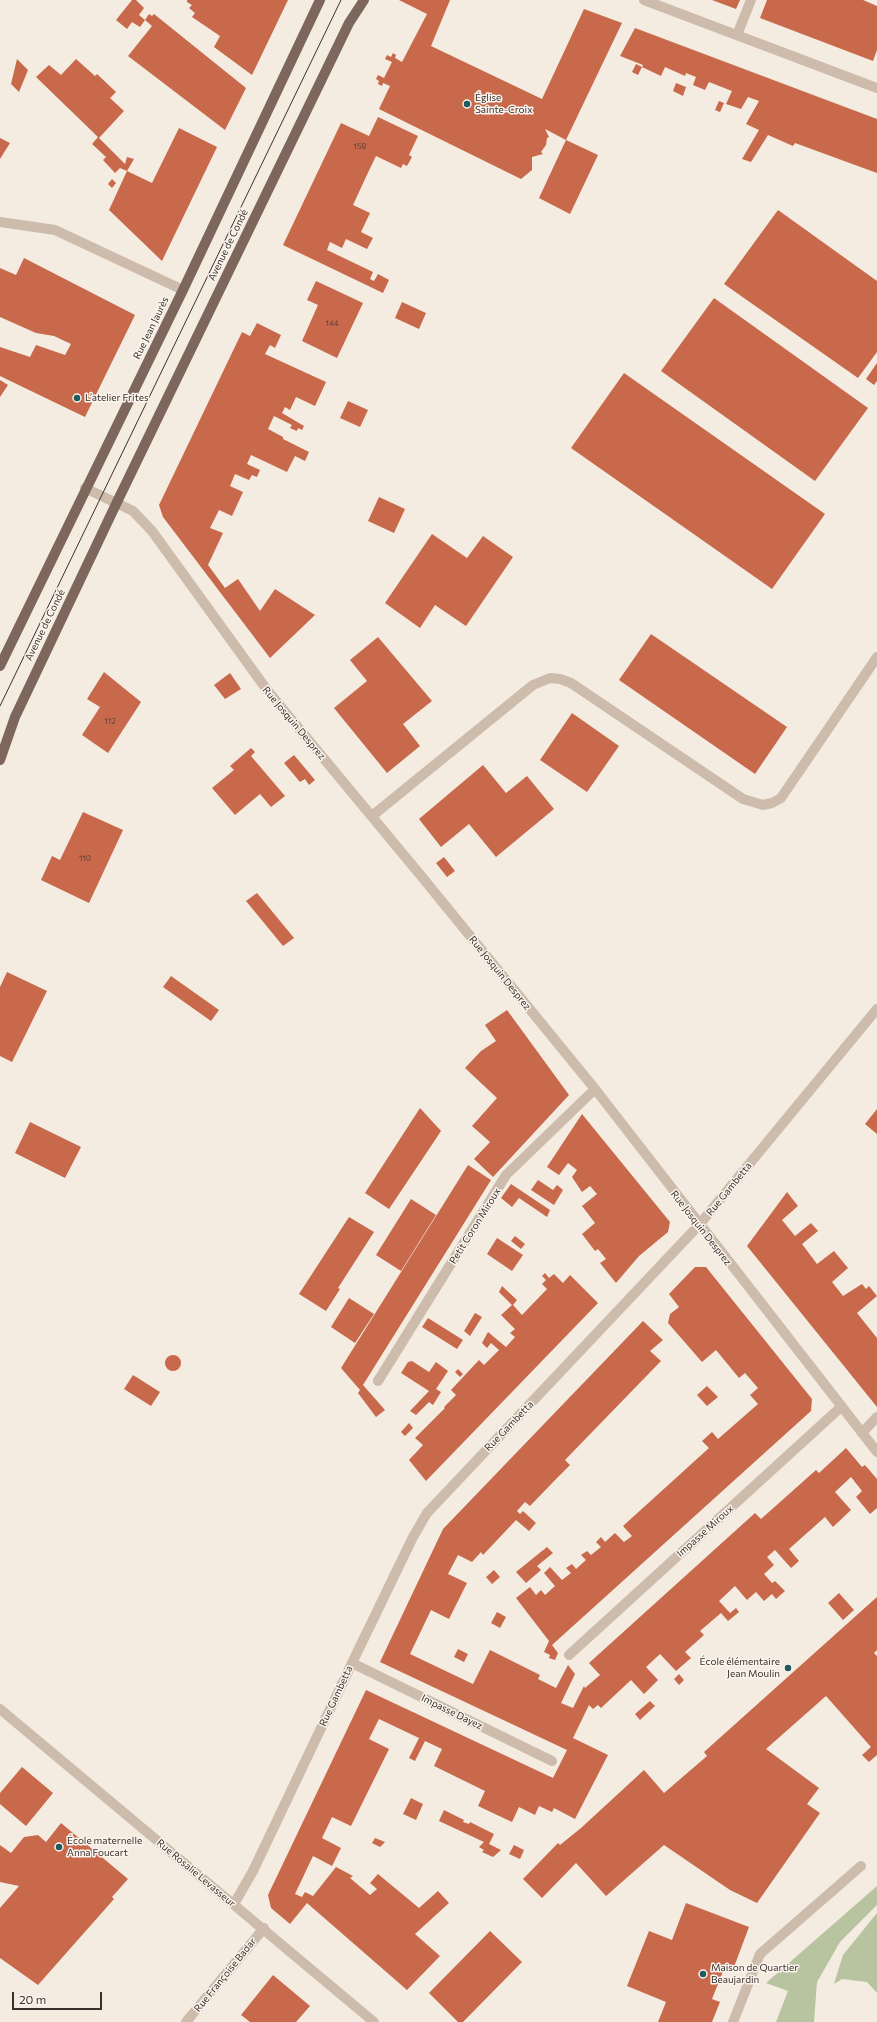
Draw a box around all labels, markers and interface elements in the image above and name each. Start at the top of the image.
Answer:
place label: Église Sainte-Croix [475,92,532,116]
marker: Église Sainte-Croix [462,99,472,109]
house number: 158 [354,141,366,151]
street label: Avenue de Condé [206,207,250,283]
street label: Rue Jean Jaurès [131,295,171,361]
house number: 144 [325,318,339,328]
place label: L’atelier Frites [85,392,149,404]
marker: L’atelier Frites [72,393,82,403]
street label: Avenue de Condé [23,587,67,663]
street label: Rue Josquin Desprez [260,684,328,762]
house number: 112 [104,716,116,726]
house number: 110 [79,853,91,863]
street label: Rue Josquin Desprez [467,934,533,1012]
street label: Rue Gambetta [704,1160,754,1218]
street label: Petit Coron Miroux [447,1186,503,1266]
street label: Rue Josquin Desprez [668,1188,734,1268]
street label: Rue Gambetta [482,1398,536,1454]
street label: Impasse Miroux [674,1503,736,1559]
place label: École élémentaire Jean Moulin [700,1656,780,1680]
marker: École élémentaire Jean Moulin [783,1663,793,1673]
street label: Rue Gambetta [317,1664,355,1728]
street label: Impasse Dayez [419,1692,485,1732]
place label: École maternelle Anna Foucart [67,1835,142,1858]
street label: Rue Rosalie Levasseur [154,1837,238,1909]
marker: École maternelle Anna Foucart [54,1842,64,1852]
street label: Rue Françoise Badar [191,1936,259,2014]
place label: Maison de Quartier Beaujardin [711,1962,798,1986]
marker: Maison de Quartier Beaujardin [698,1969,708,1979]
scale bar [14,1984,104,2010]
text: 20 m [19,1992,46,2006]

